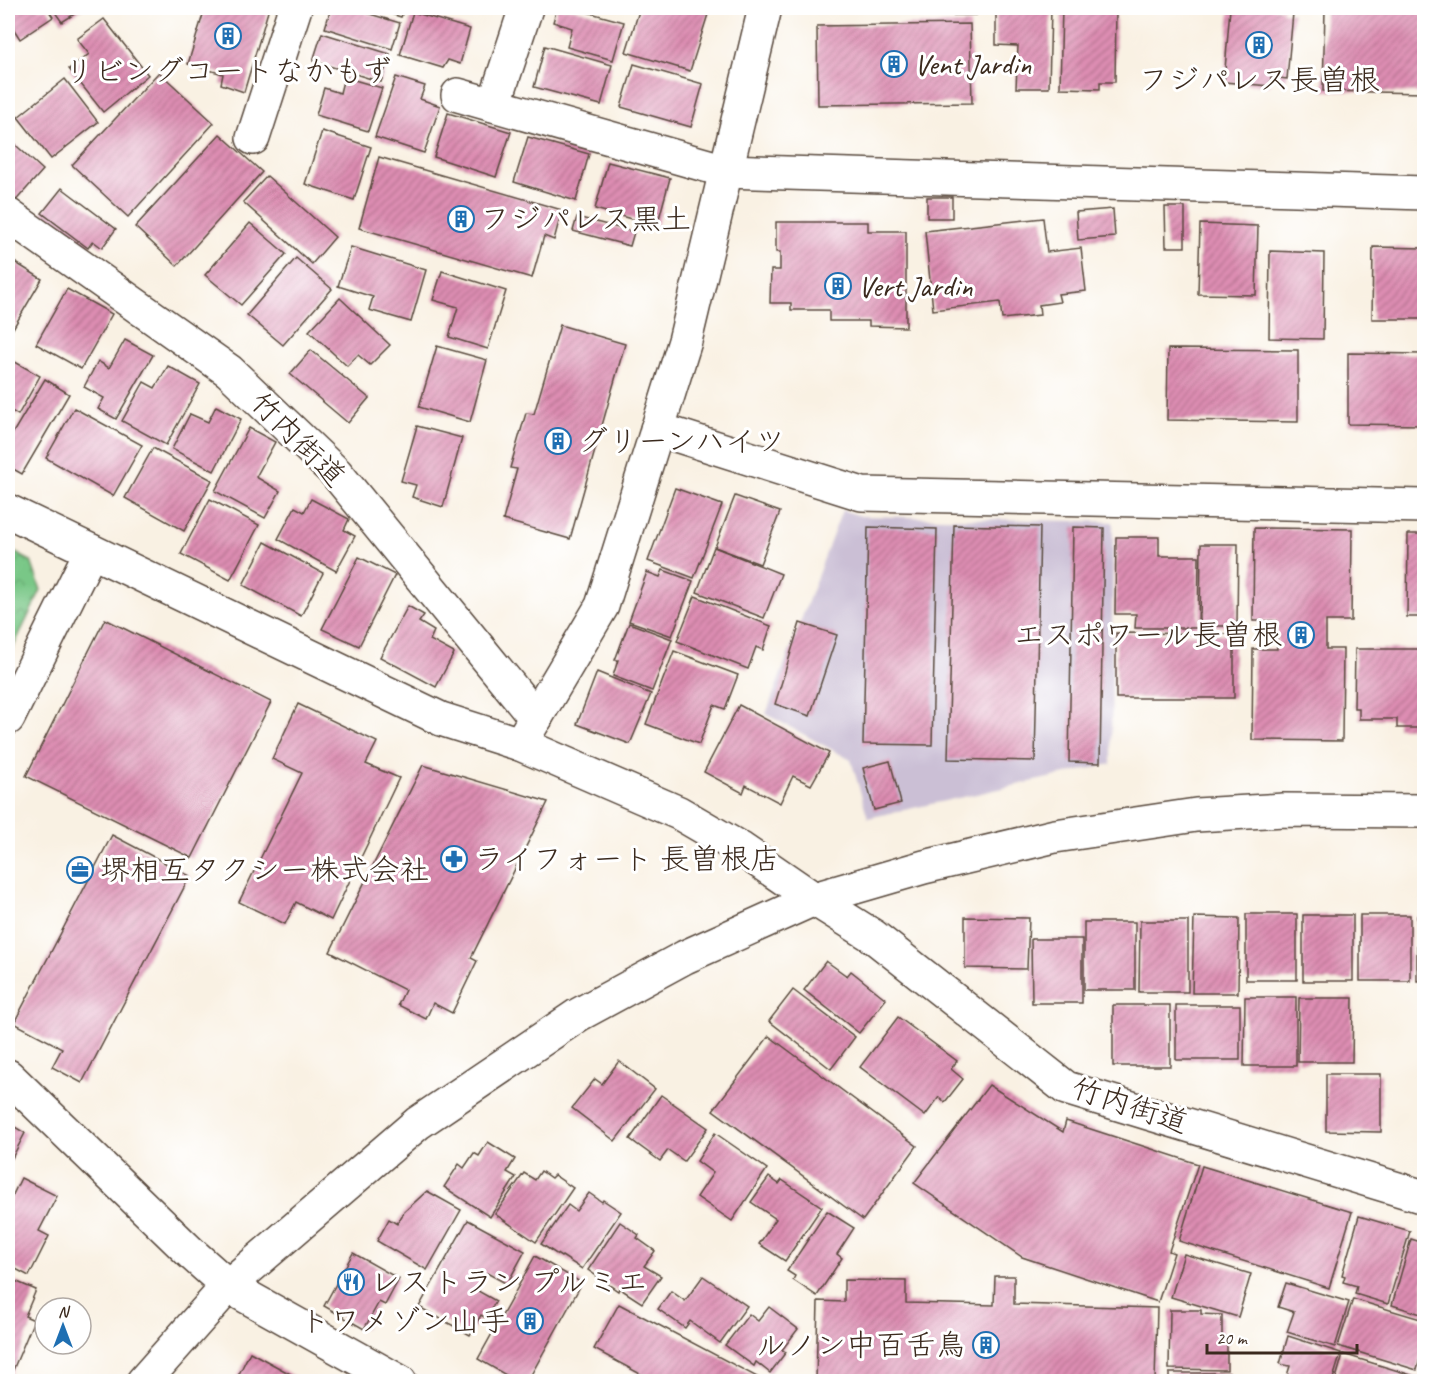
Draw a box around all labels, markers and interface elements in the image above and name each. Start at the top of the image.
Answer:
building icon: リビングコートなかもず [213,21,243,51]
building icon: フジパレス長曽根 [1244,30,1274,60]
place label: Vent Jardin [914,45,1032,83]
building icon: Vent Jardin [879,49,909,79]
place label: リビングコートなかもず [64,52,392,90]
place label: フジパレス長曽根 [1138,61,1380,99]
place label: フジパレス黒土 [480,200,691,238]
building icon: フジパレス黒土 [446,204,476,234]
place label: Vert Jardin [858,267,973,305]
building icon: Vert Jardin [823,271,853,301]
street label: 竹内街道 [242,383,354,495]
place label: グリーンハイツ [578,422,785,460]
building icon: グリーンハイツ [543,426,573,456]
place label: エスポワール長曽根 [1014,616,1282,654]
building icon: エスポワール長曽根 [1286,620,1316,650]
place label: ライフォート 長曽根店 [474,840,780,878]
pharmacy icon: ライフォート 長曽根店 [439,844,469,874]
place label: 堺相互タクシー株式会社 [100,851,429,889]
office icon: 堺相互タクシー株式会社 [65,855,95,885]
street label: 竹内街道 [1067,1068,1193,1142]
place label: レストラン プルミエ [370,1263,648,1301]
restaurant icon: レストラン プルミエ [336,1267,366,1297]
north arrow [33,1296,93,1356]
text: N [58,1302,71,1322]
place label: トワメゾン山手 [300,1302,510,1340]
building icon: トワメゾン山手 [515,1306,545,1336]
scale bar [1207,1317,1357,1355]
place label: ルノン中百舌鳥 [756,1326,966,1364]
text: 20 m [1216,1327,1249,1349]
building icon: ルノン中百舌鳥 [971,1330,1001,1360]

